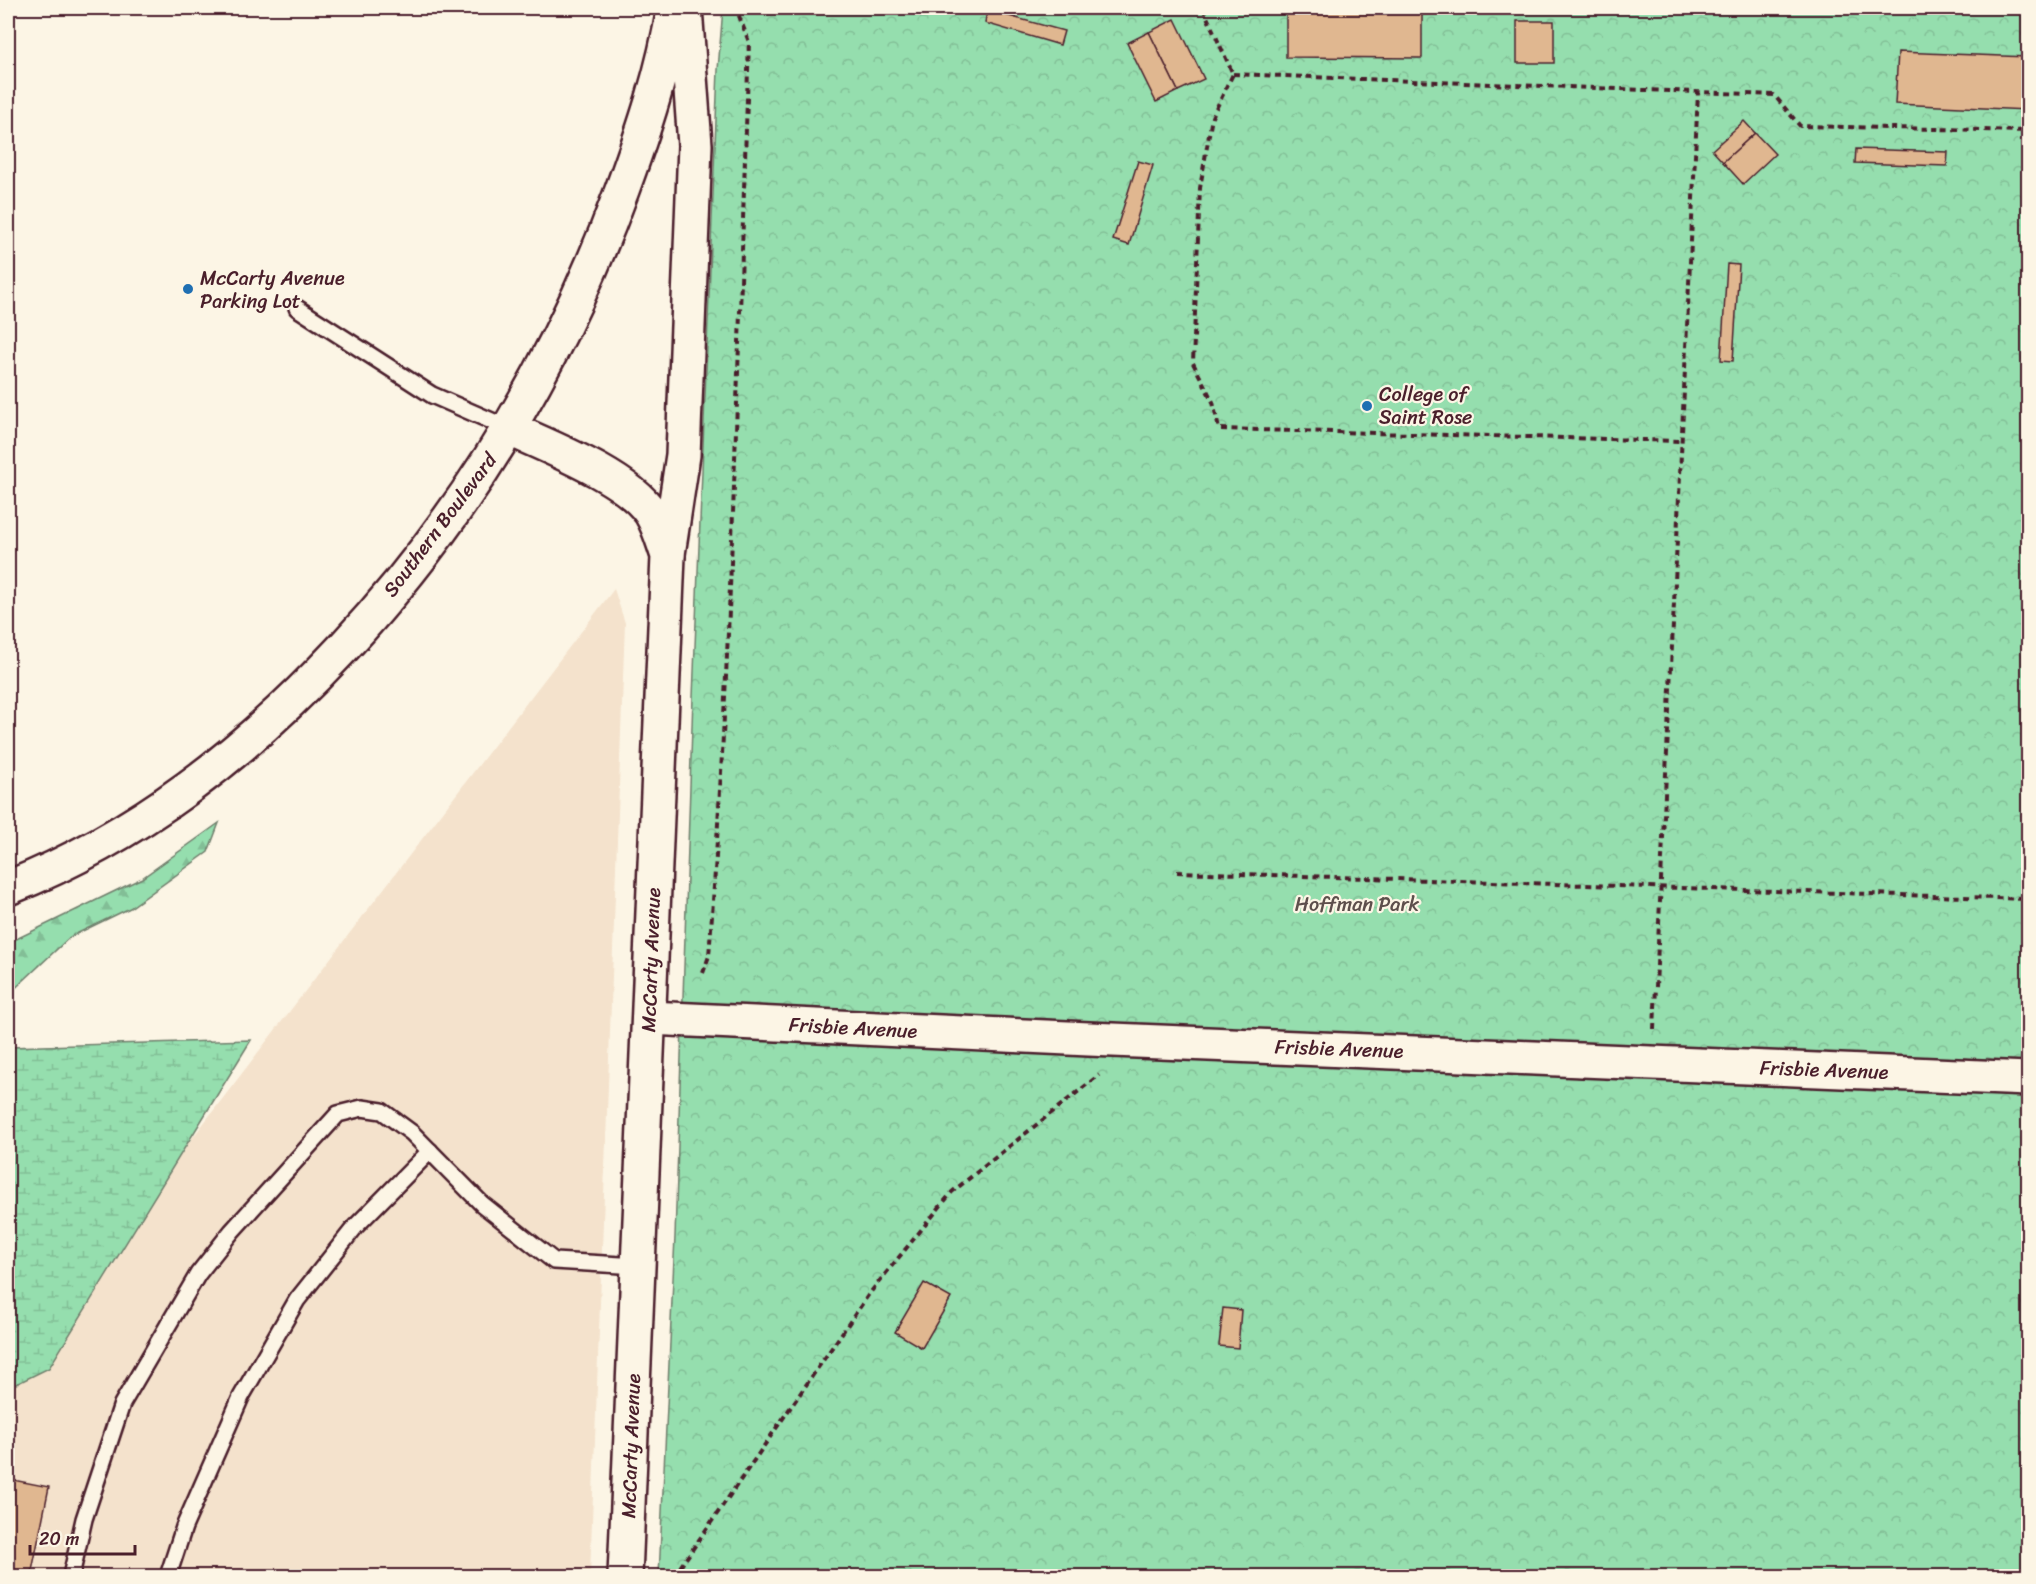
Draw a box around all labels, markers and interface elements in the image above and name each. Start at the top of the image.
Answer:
place label: McCarty Avenue Parking Lot [200,261,345,319]
marker: McCarty Avenue Parking Lot [181,282,195,296]
place label: College of Saint Rose [1379,377,1472,435]
marker: College of Saint Rose [1360,399,1374,413]
street label: Southern Boulevard [374,444,507,605]
street label: McCarty Avenue [631,887,671,1033]
park label: Hoffman Park [1295,887,1420,922]
street label: Frisbie Avenue [788,1007,919,1049]
street label: Frisbie Avenue [1274,1029,1404,1069]
street label: Frisbie Avenue [1759,1050,1889,1090]
street label: McCarty Avenue [611,1373,651,1519]
scale bar [30,1518,135,1556]
text: 20 m [39,1523,79,1555]

